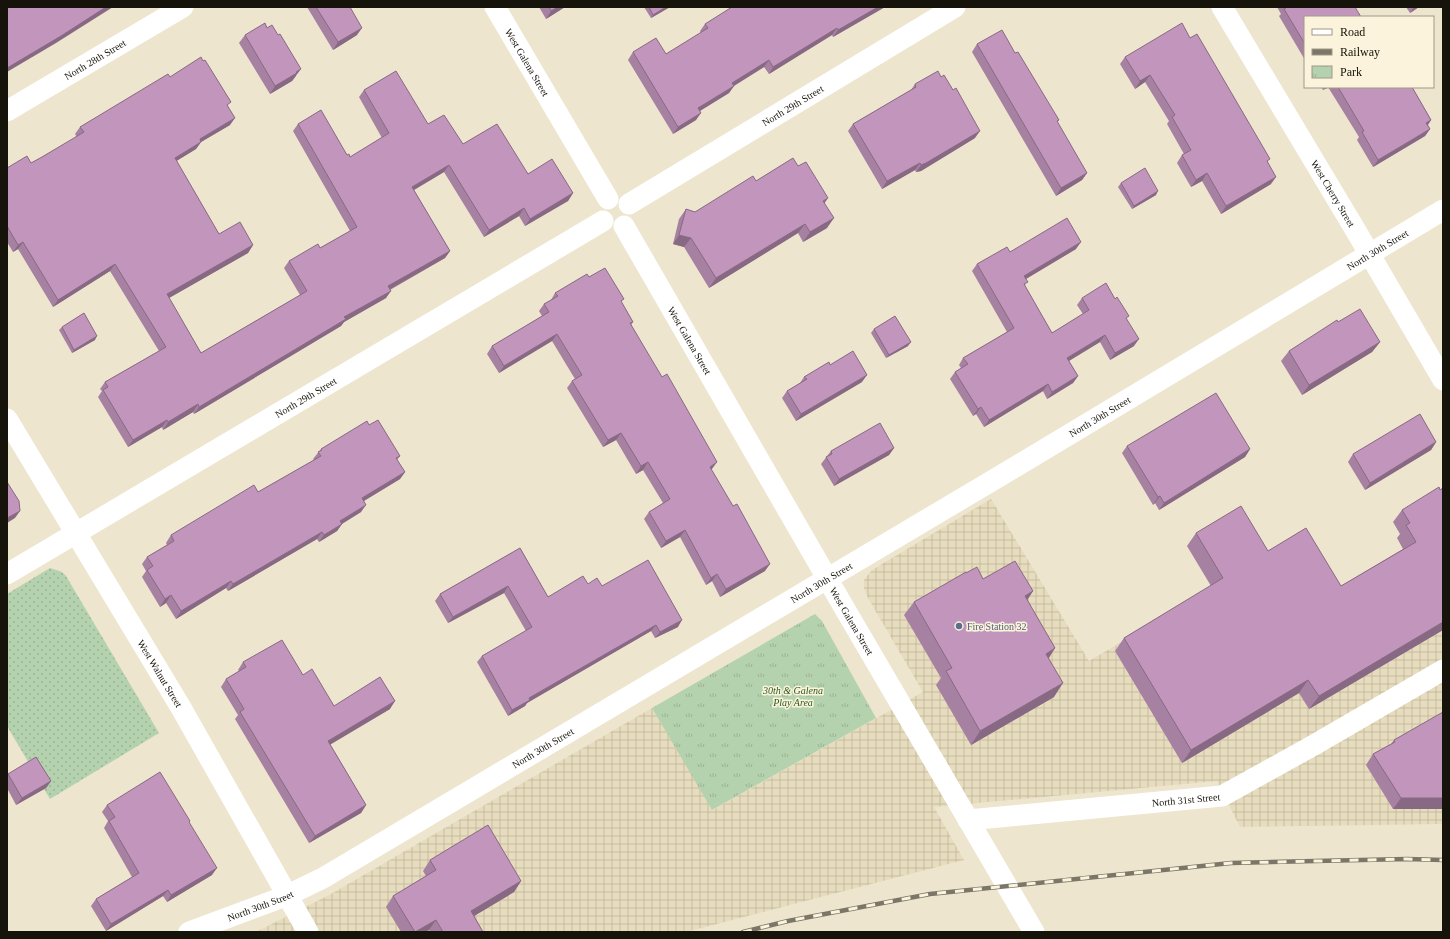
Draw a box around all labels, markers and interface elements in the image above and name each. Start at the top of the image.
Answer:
legend [1304,16,1434,88]
text: Road [1340,25,1365,39]
street label: West Galena Street [503,27,551,98]
street label: North 28th Street [62,37,128,82]
text: Railway [1340,45,1380,59]
text: Park [1340,65,1362,79]
street label: North 29th Street [760,83,826,128]
street label: West Cherry Street [1309,158,1357,229]
street label: North 30th Street [1345,227,1410,273]
street label: West Galena Street [666,305,714,377]
street label: North 29th Street [273,375,339,420]
street label: North 30th Street [1067,394,1133,439]
street label: North 30th Street [789,560,854,605]
street label: West Galena Street [827,585,876,657]
marker: Fire Station 32 [954,621,964,631]
place label: Fire Station 32 [967,621,1026,632]
street label: West Walnut Street [135,638,185,709]
park label: 30th & Galena Play Area [762,685,823,708]
street label: North 30th Street [510,725,576,771]
street label: North 31st Street [1151,791,1221,809]
street label: North 30th Street [226,888,295,923]

